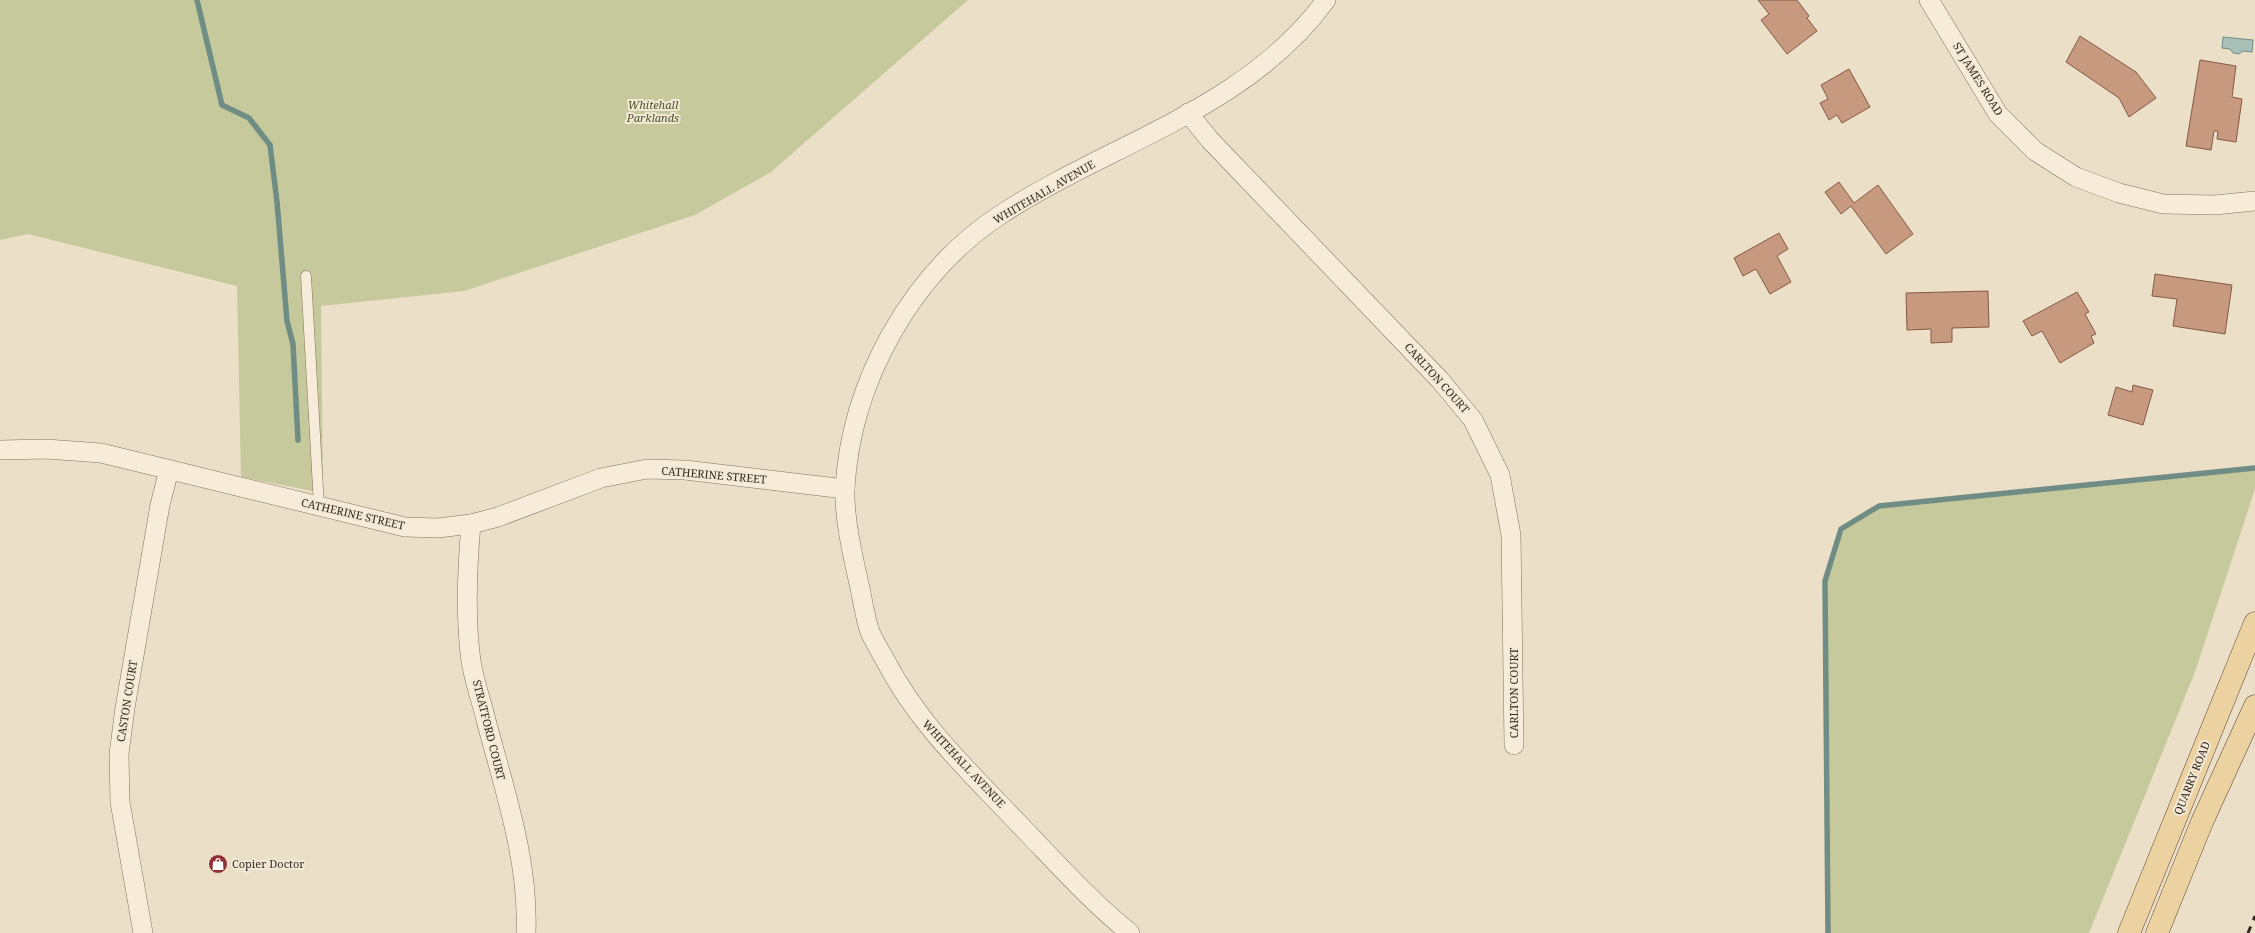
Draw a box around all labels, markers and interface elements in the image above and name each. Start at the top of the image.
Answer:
street label: ST JAMES ROAD [1950,39,2007,118]
park label: Whitehall Parklands [626,97,679,125]
street label: WHITEHALL AVENUE [990,156,1098,227]
street label: CARLTON COURT [1402,339,1473,416]
street label: CATHERINE STREET [661,462,768,487]
street label: CATHERINE STREET [300,494,407,533]
street label: CARLTON COURT [1506,648,1521,738]
street label: CASTON COURT [113,659,140,743]
street label: STRATFORD COURT [470,678,509,782]
street label: WHITEHALL AVENUE [920,716,1009,811]
street label: QUARRY ROAD [2170,739,2213,817]
shop icon: Copier Doctor [207,853,229,875]
place label: Copier Doctor [232,856,305,871]

